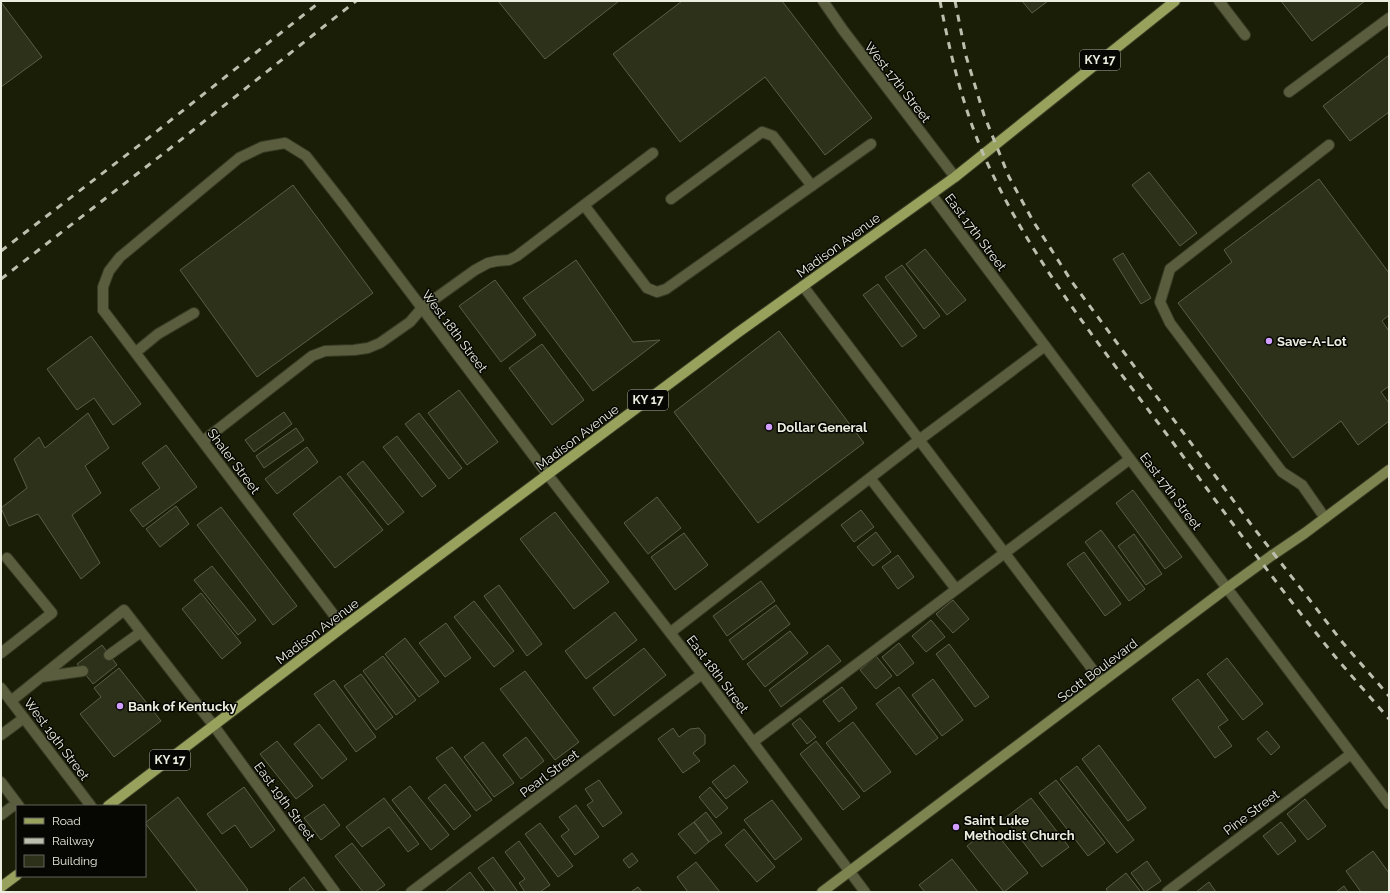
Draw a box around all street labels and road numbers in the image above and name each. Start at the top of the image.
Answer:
street label: West 17th Street [862,39,934,126]
road number: KY 17 [1080,50,1120,70]
street label: East 17th Street [942,191,1010,274]
street label: Madison Avenue [794,210,883,281]
street label: West 18th Street [419,287,491,376]
road number: KY 17 [628,390,668,410]
street label: Madison Avenue [533,401,622,473]
street label: Shaler Street [204,426,263,497]
street label: East 17th Street [1137,450,1205,533]
street label: Madison Avenue [273,595,362,667]
street label: East 18th Street [683,632,752,717]
street label: Scott Boulevard [1054,636,1140,705]
street label: West 19th Street [21,695,93,784]
street label: Pearl Street [517,746,582,800]
road number: KY 17 [150,750,190,770]
street label: East 19th Street [251,759,318,844]
street label: Pine Street [1221,786,1282,838]

